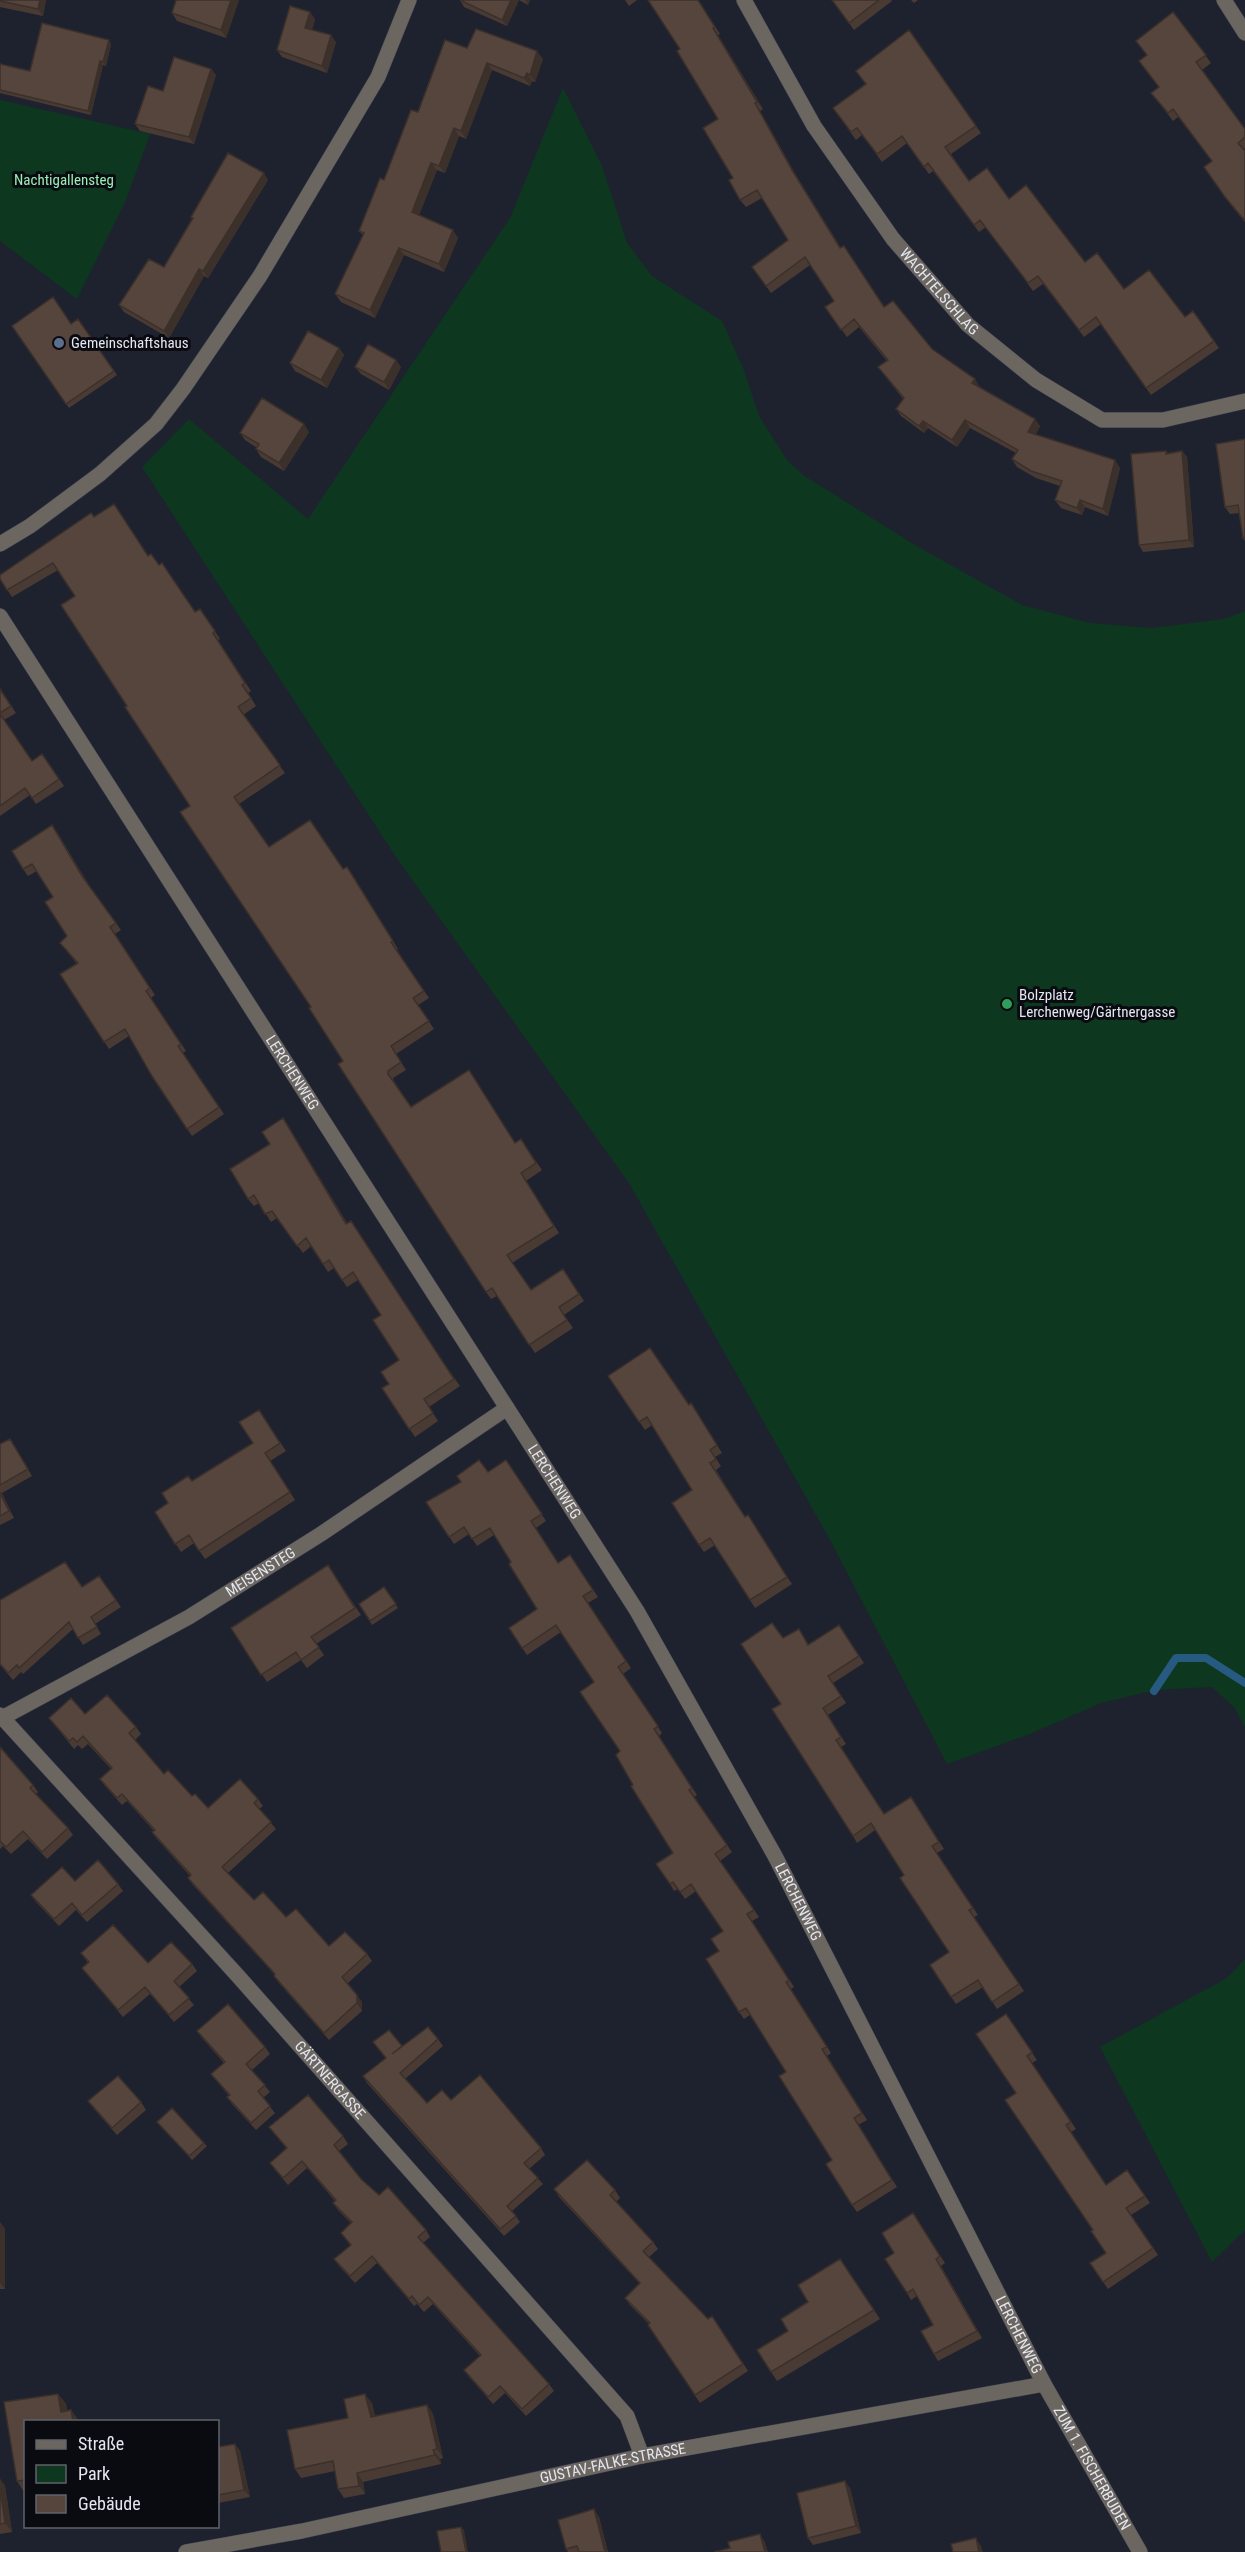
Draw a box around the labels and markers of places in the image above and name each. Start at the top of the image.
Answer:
place label: Gemeinschaftshaus [71,334,189,352]
marker: Gemeinschaftshaus [52,336,66,350]
place label: Bolzplatz Lerchenweg/Gärtnergasse [1019,986,1175,1021]
marker: Bolzplatz Lerchenweg/Gärtnergasse [1000,997,1014,1011]

